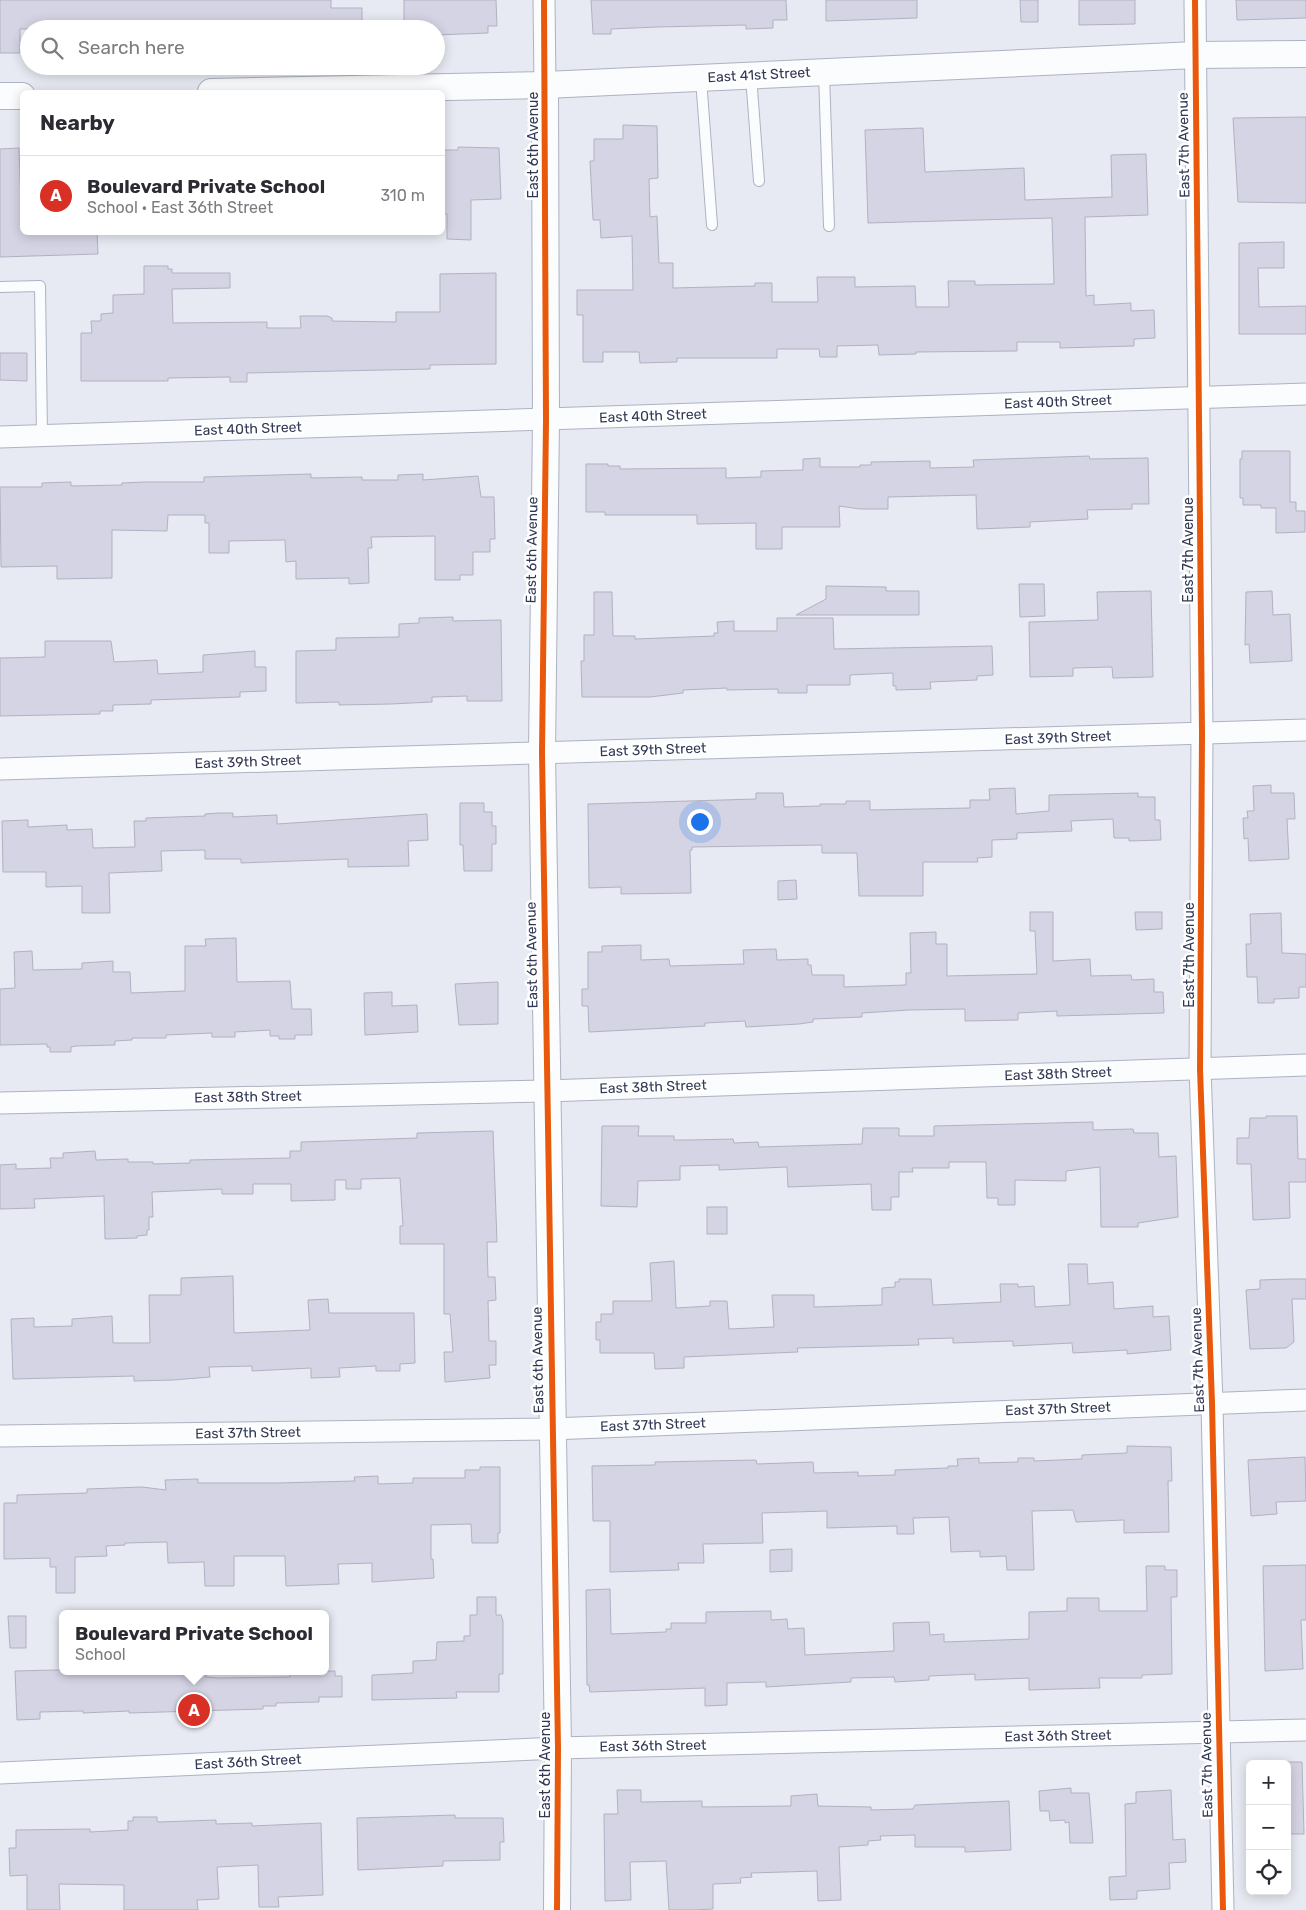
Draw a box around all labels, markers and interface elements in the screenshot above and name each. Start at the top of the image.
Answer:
search box [20,20,445,75]
icon: search [38,34,66,62]
text: Search here [78,36,185,59]
street label: East 41st Street [707,64,811,86]
street label: East 6th Avenue [525,91,542,198]
street label: East 7th Avenue [1175,92,1193,198]
text: Nearby [40,110,115,135]
text: Boulevard Private School [87,175,325,198]
text: A [50,186,62,205]
text: 310 m [381,186,425,205]
text: School · East 36th Street [87,198,273,217]
street label: East 40th Street [1004,392,1113,412]
street label: East 40th Street [599,406,708,426]
street label: East 40th Street [194,419,303,439]
street label: East 6th Avenue [523,496,541,604]
street label: East 7th Avenue [1180,497,1197,603]
street label: East 39th Street [1004,728,1112,748]
street label: East 39th Street [599,740,707,760]
street label: East 39th Street [194,752,302,772]
your location [687,809,713,835]
street label: East 6th Avenue [523,901,541,1009]
street label: East 7th Avenue [1181,902,1198,1008]
street label: East 38th Street [1004,1064,1113,1084]
street label: East 38th Street [599,1077,708,1097]
street label: East 38th Street [194,1088,302,1106]
street label: East 6th Avenue [529,1306,547,1414]
street label: East 7th Avenue [1188,1307,1208,1413]
street label: East 37th Street [1005,1399,1112,1419]
street label: East 37th Street [600,1415,707,1435]
street label: East 37th Street [195,1424,302,1442]
popup [59,1610,329,1675]
text: Boulevard Private School [75,1622,313,1645]
text: School [75,1645,126,1664]
pin: A [178,1691,210,1729]
street label: East 6th Avenue [537,1711,554,1818]
street label: East 7th Avenue [1198,1712,1216,1818]
street label: East 36th Street [1004,1727,1112,1745]
street label: East 36th Street [599,1737,707,1755]
street label: East 36th Street [194,1751,302,1773]
map controls [1246,1760,1291,1895]
button: + [1246,1760,1291,1805]
button: − [1246,1805,1291,1850]
button: locate [1246,1850,1291,1895]

